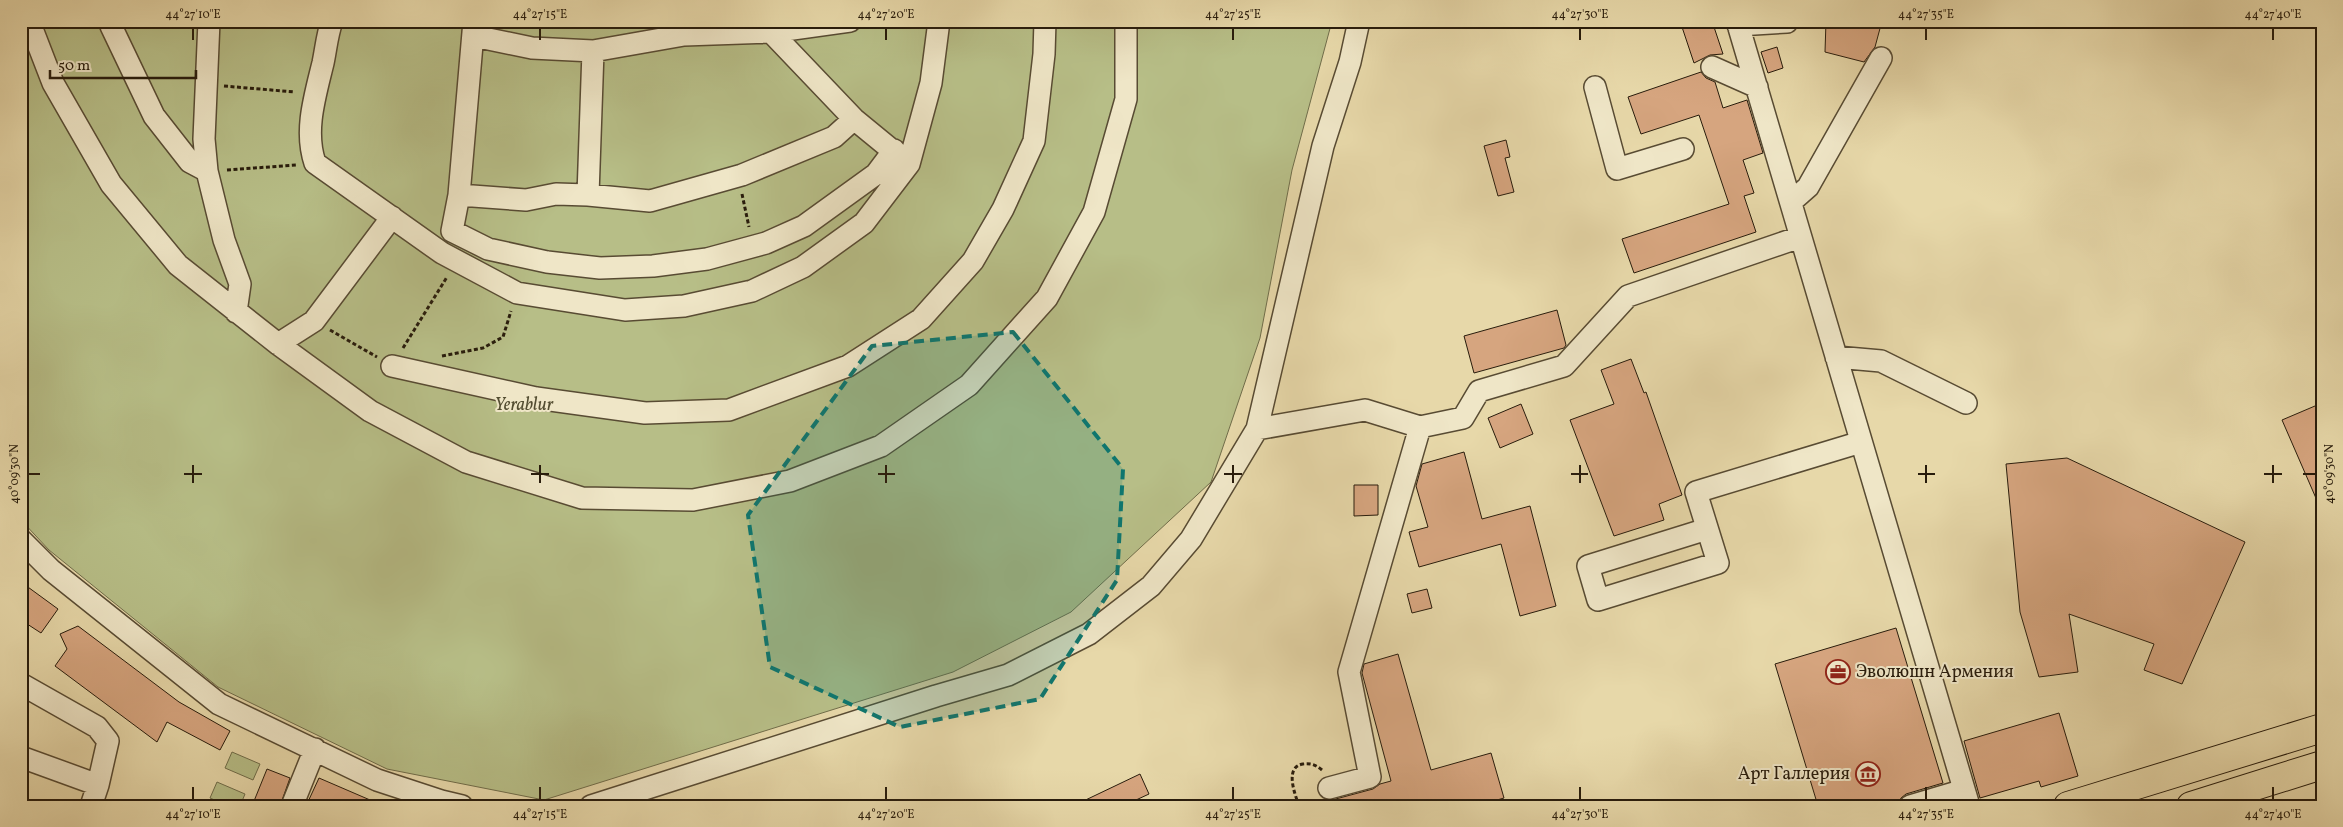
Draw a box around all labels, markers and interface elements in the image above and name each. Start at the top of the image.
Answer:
text: 44°27'10"E [165,7,221,23]
text: 44°27'15"E [513,7,567,23]
text: 44°27'20"E [857,7,915,23]
text: 44°27'25"E [1205,7,1261,23]
text: 44°27'30"E [1552,7,1608,23]
text: 44°27'35"E [1898,7,1954,23]
text: 44°27'40"E [2245,7,2301,23]
scale bar [50,48,196,80]
text: 50 m [58,56,90,77]
park label: Yerablur [495,393,554,418]
text: 40°09'30"N [7,444,23,504]
text: 40°09'30"N [2322,444,2338,504]
office icon: Эволюшн Армения [1825,659,1851,685]
place label: Эволюшн Армения [1856,660,2014,685]
museum icon: Арт Галлерия [1855,761,1881,787]
place label: Арт Галлерия [1738,762,1850,787]
text: 44°27'10"E [165,807,221,823]
text: 44°27'15"E [513,807,567,823]
text: 44°27'20"E [857,807,915,823]
text: 44°27'25"E [1205,807,1261,823]
text: 44°27'30"E [1552,807,1608,823]
text: 44°27'35"E [1898,807,1954,823]
text: 44°27'40"E [2245,807,2301,823]

